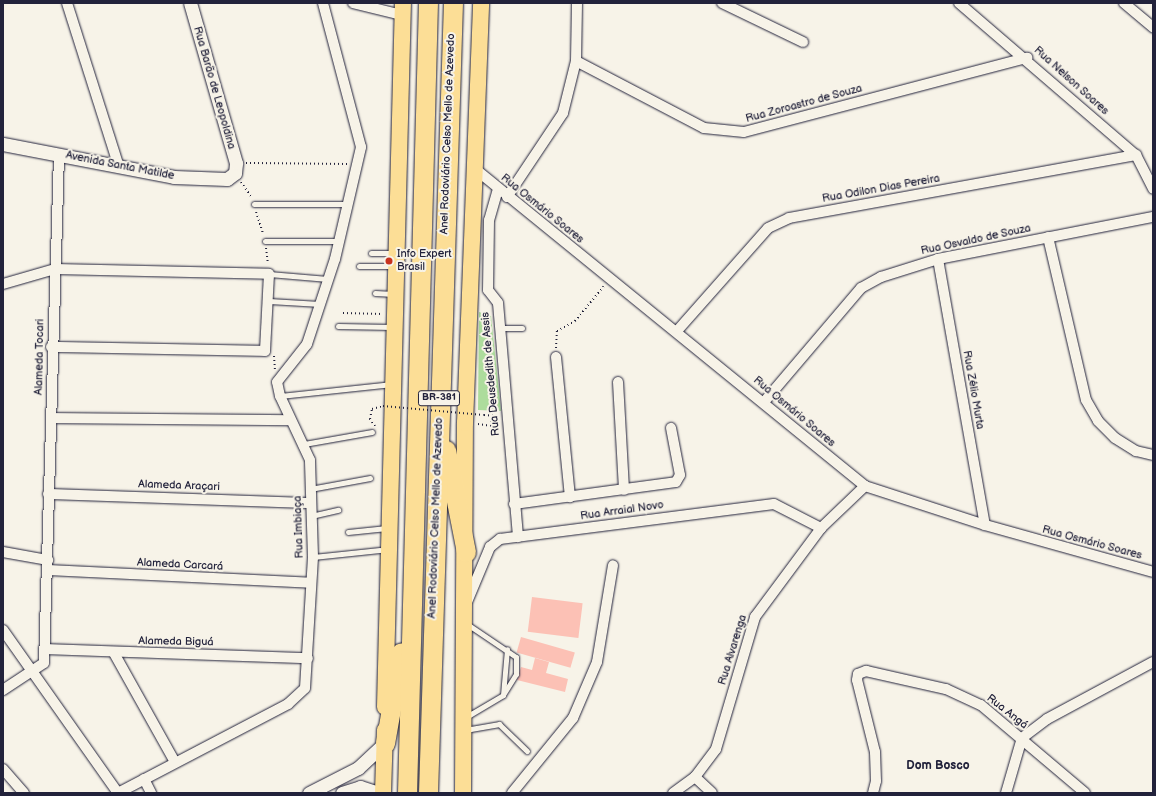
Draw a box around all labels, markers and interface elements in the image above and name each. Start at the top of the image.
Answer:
street label: Rua Barão de Leopoldina [190,25,238,151]
street label: Anel Rodoviário Celso Mello de Azevedo [438,33,458,235]
street label: Rua Nelson Soares [1031,44,1111,118]
street label: Rua Zoroastro de Souza [744,82,864,126]
street label: Avenida Santa Matilde [64,149,176,183]
street label: Rua Osmário Soares [498,171,586,247]
street label: Rua Odilon Dias Pereira [821,172,941,206]
street label: Rua Osvaldo de Souza [920,222,1032,258]
place label: Info Expert Brasil [397,248,452,274]
marker: Info Expert Brasil [384,256,394,266]
street label: Rua Deusdedith de Assis [479,312,503,436]
street label: Alameda Tocari [33,319,47,395]
street label: Rua Zélio Murta [960,350,986,430]
street label: Rua Osmário Soares [750,374,838,450]
road number: BR-381 [417,390,461,406]
street label: Anel Rodoviário Celso Mello de Azevedo [426,417,446,619]
street label: Alameda Araçari [138,478,220,494]
street label: Rua Imbiaça [291,495,307,559]
street label: Rua Arraial Novo [580,499,664,523]
street label: Rua Osmário Soares [1041,523,1143,563]
street label: Alameda Carcará [137,556,223,574]
street label: Rua Alvarenga [716,613,750,687]
street label: Alameda Biguá [138,635,214,649]
street label: Rua Angá [984,692,1030,732]
district label: Dom Bosco [906,759,970,773]

